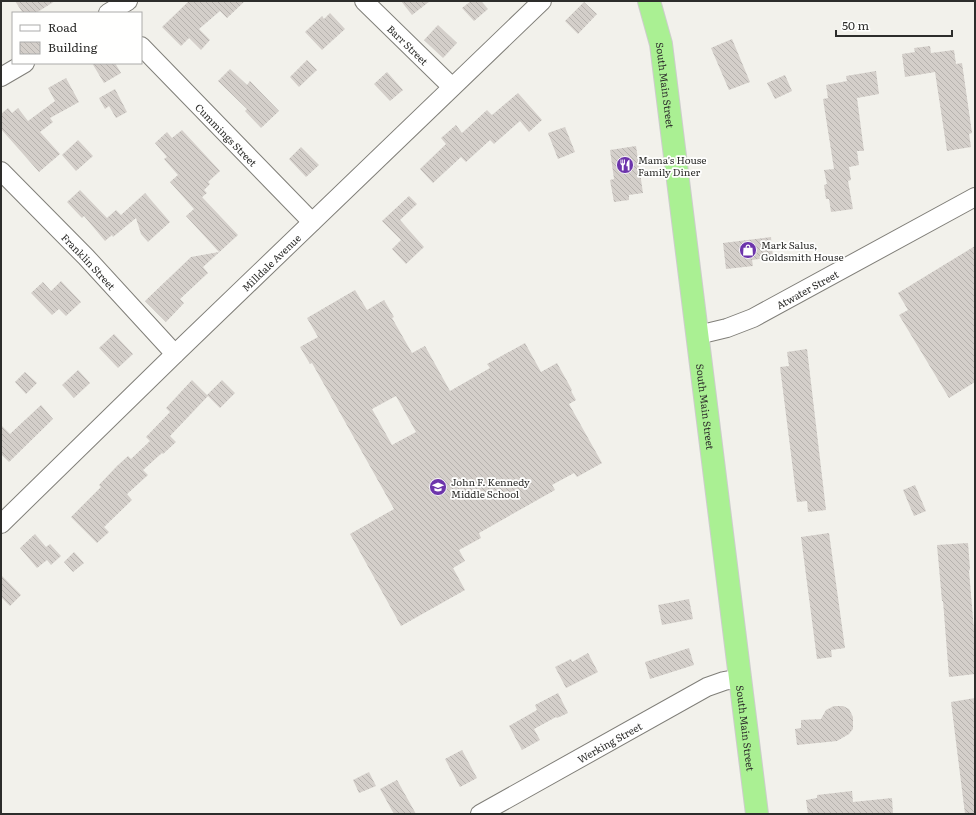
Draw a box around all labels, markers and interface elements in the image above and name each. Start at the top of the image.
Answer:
legend [12,12,142,64]
scale bar [836,12,952,38]
text: 50 m [842,16,869,34]
text: Road [48,18,78,36]
street label: Barr Street [384,21,432,68]
text: Building [48,38,98,56]
street label: South Main Street [653,41,679,129]
street label: Cummings Street [192,99,261,169]
place label: Mama's House Family Diner [638,152,707,179]
restaurant icon: Mama's House Family Diner [615,155,635,175]
street label: Franklin Street [59,229,120,293]
street label: Milldale Avenue [238,230,304,294]
place label: Mark Salus, Goldsmith House [761,237,844,264]
shop icon: Mark Salus, Goldsmith House [738,240,758,260]
street label: Atwater Street [773,266,841,312]
street label: South Main Street [693,363,719,450]
place label: John F. Kennedy Middle School [451,474,530,501]
school or university icon: John F. Kennedy Middle School [428,477,448,497]
street label: South Main Street [733,684,759,772]
street label: Werking Street [574,718,644,766]

